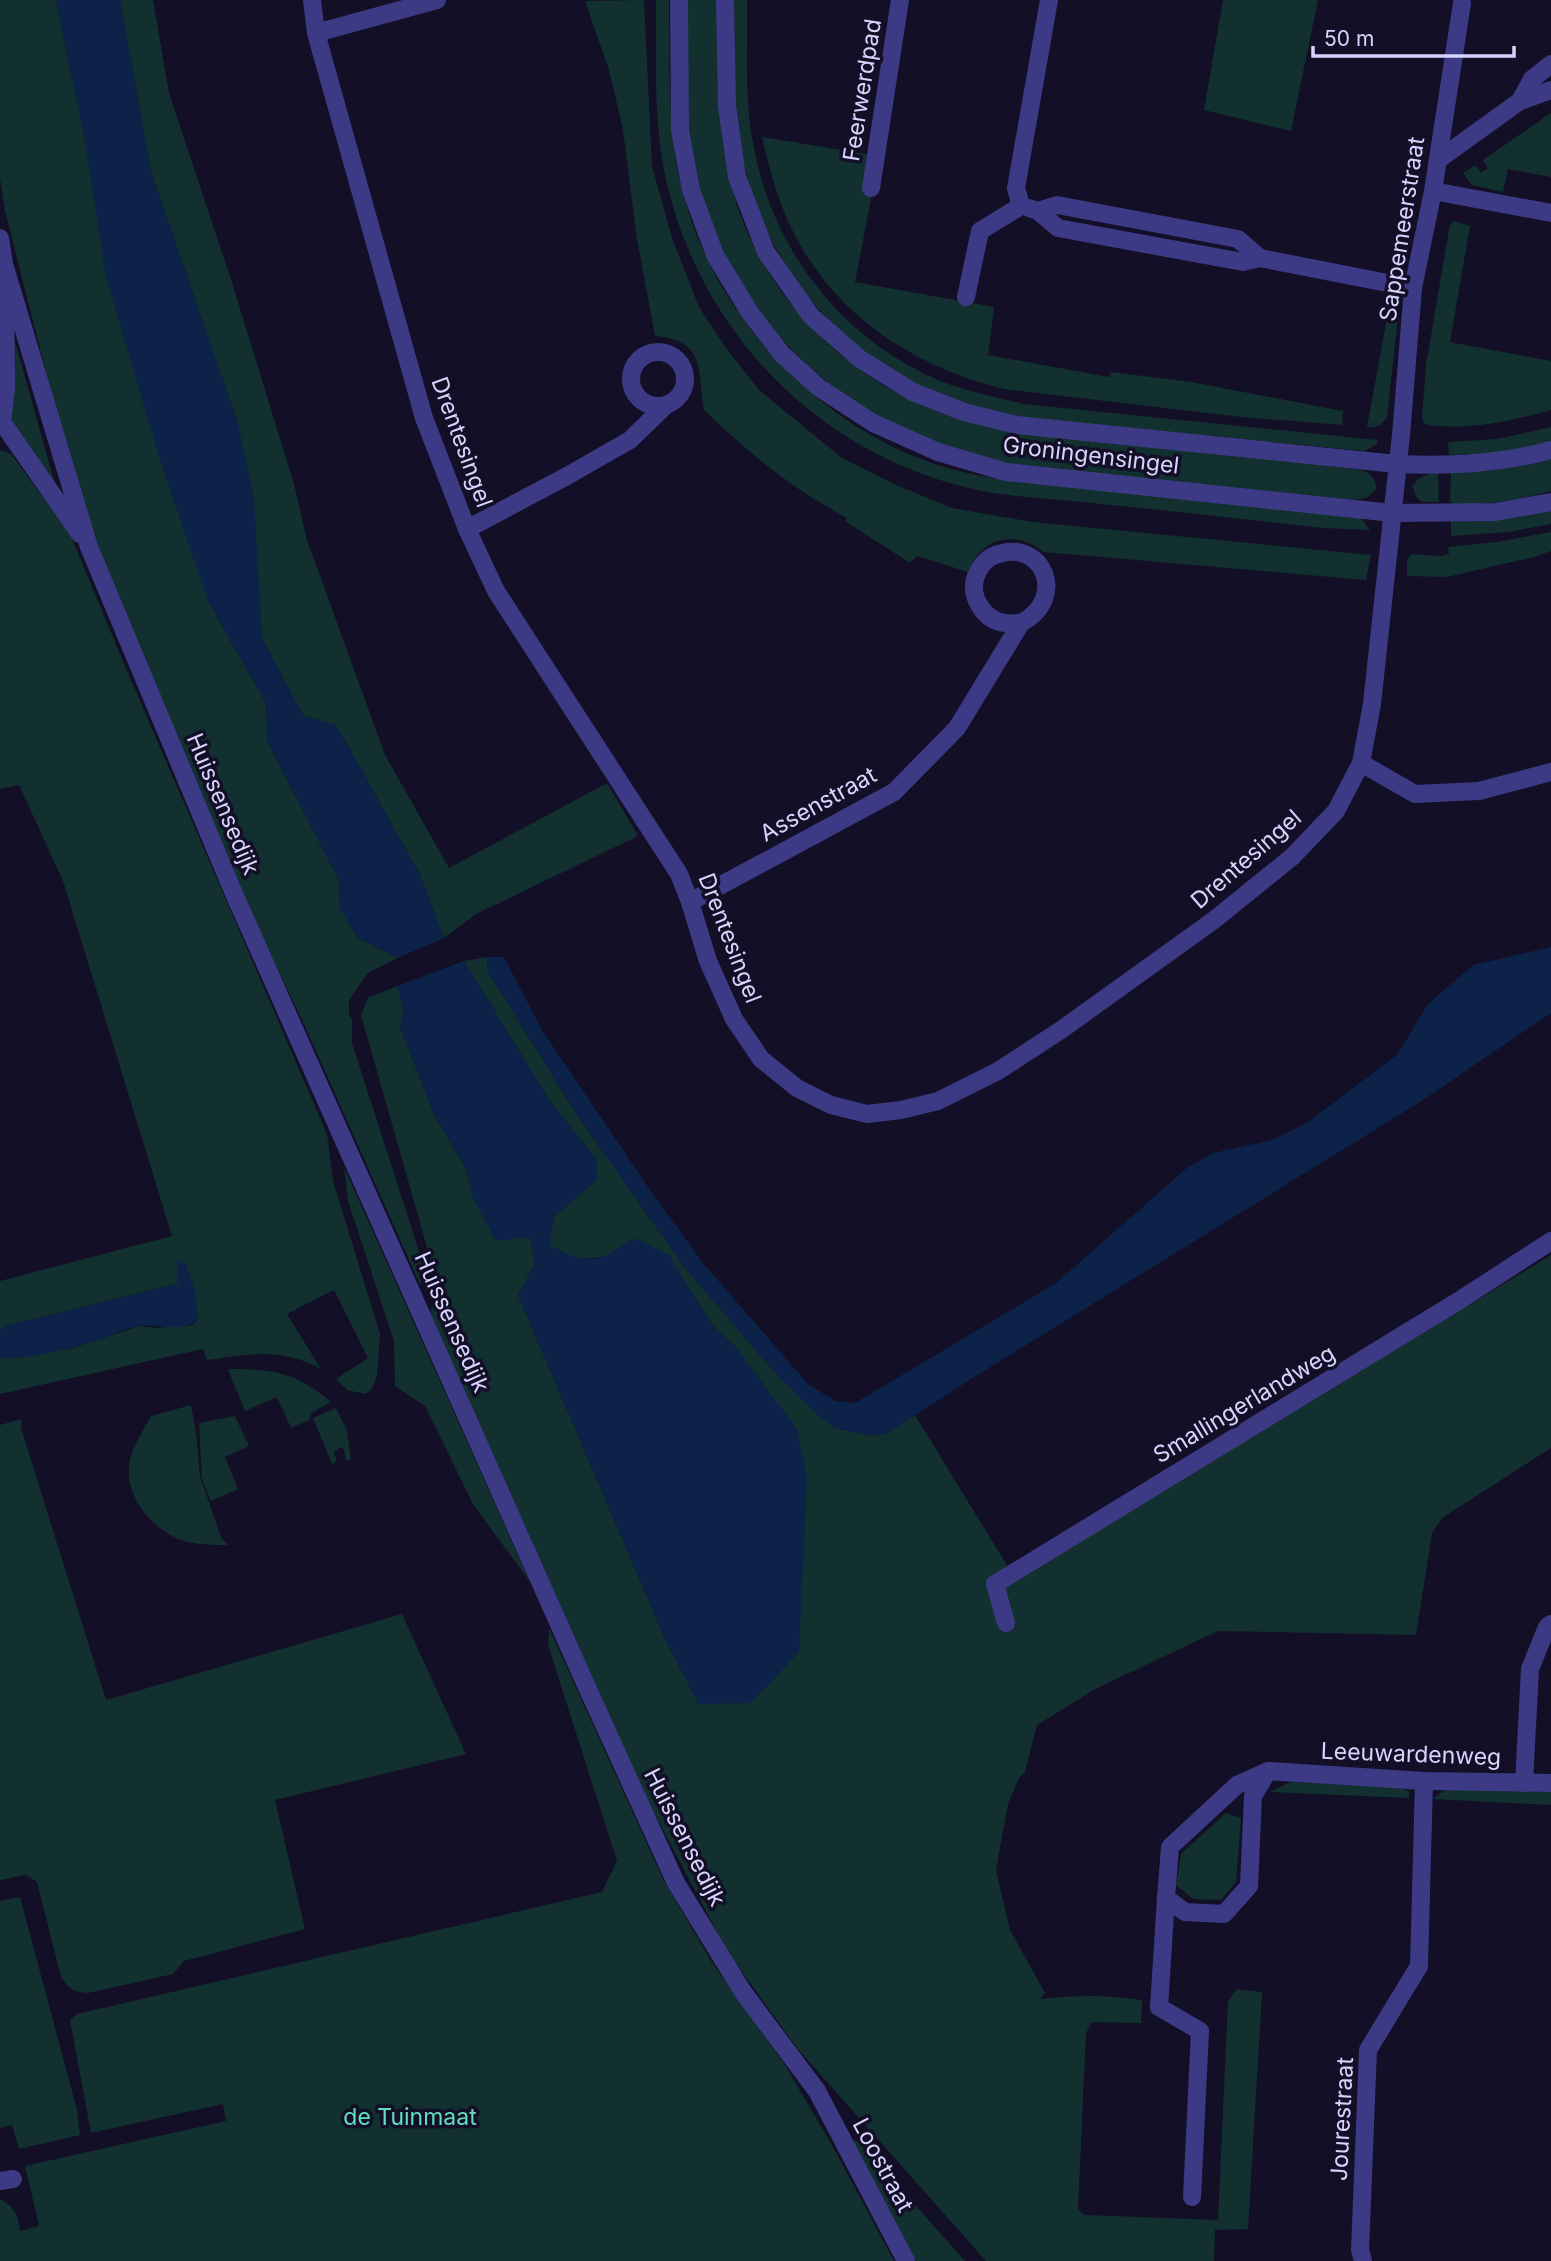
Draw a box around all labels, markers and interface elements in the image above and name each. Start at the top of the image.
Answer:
scale bar [1313,14,1514,58]
street label: Feerwerdpad [837,17,887,163]
text: 50 m [1324,26,1374,51]
street label: Sappemeerstraat [1374,134,1430,323]
street label: Drentesingel [425,373,499,511]
street label: Groningensingel [1001,430,1181,480]
street label: Huissensedijk [181,729,266,879]
street label: Assenstraat [755,760,882,847]
street label: Drentesingel [1185,804,1307,914]
street label: Drentesingel [692,869,768,1007]
street label: Huissensedijk [409,1247,496,1397]
street label: Smallingerlandweg [1148,1339,1340,1469]
street label: Leeuwardenweg [1320,1737,1502,1771]
street label: Huissensedijk [638,1763,732,1911]
street label: Jourestraat [1325,2056,1359,2182]
park label: de Tuinmaat [343,2103,477,2131]
street label: Loostraat [847,2113,920,2217]

